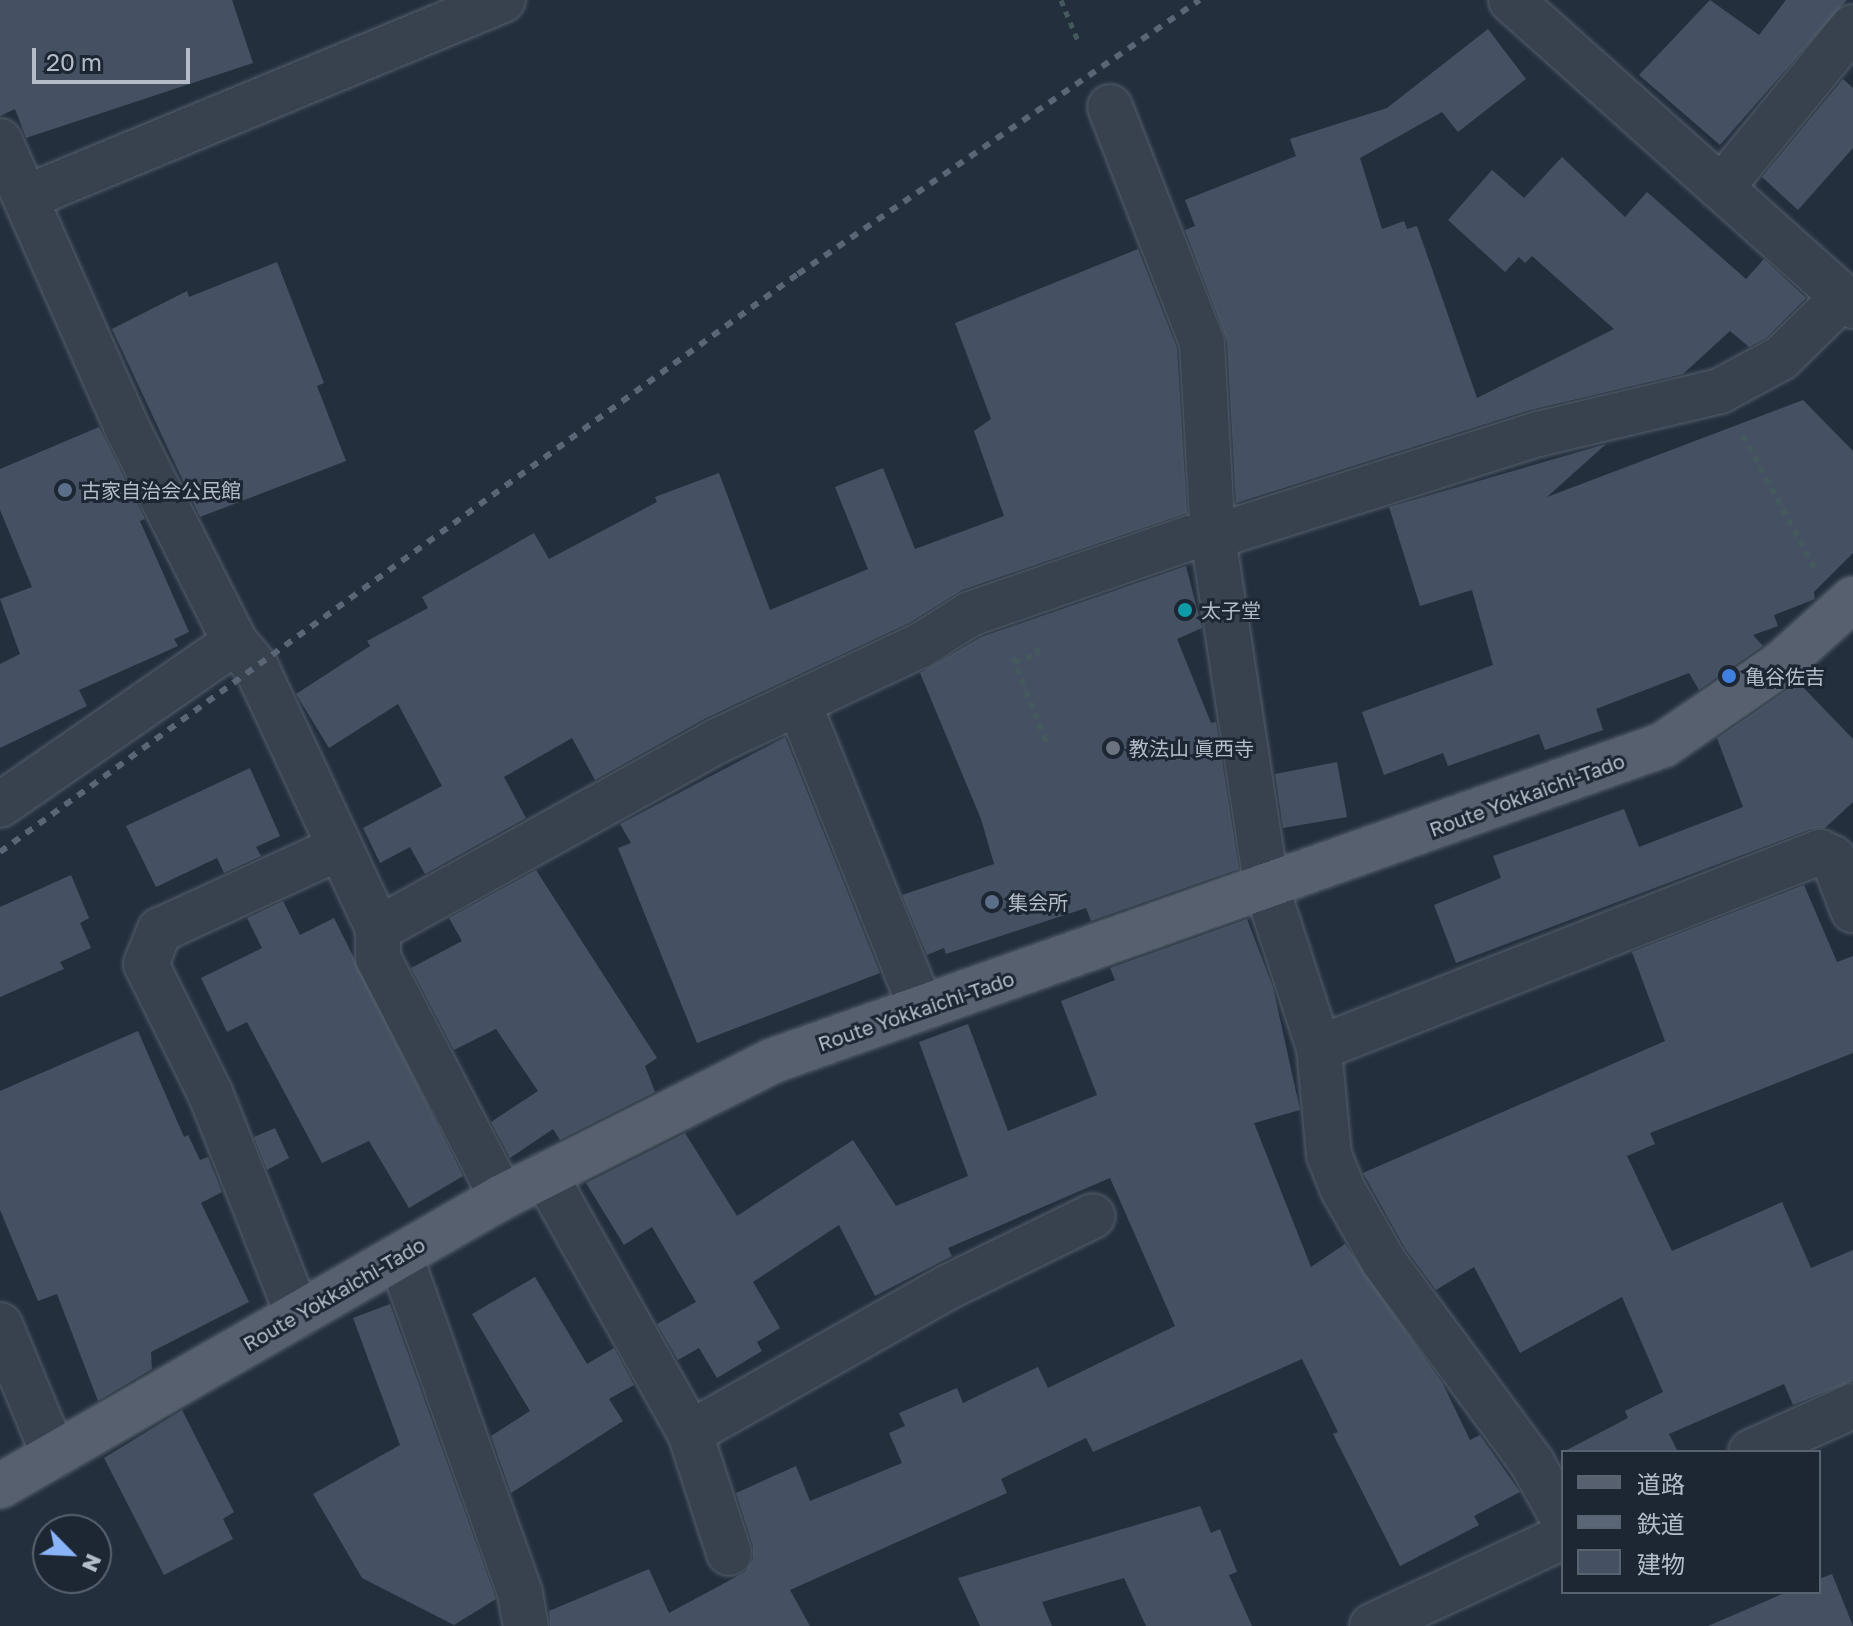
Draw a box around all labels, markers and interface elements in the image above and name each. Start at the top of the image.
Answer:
scale bar [36,32,194,82]
text: 20 m [46,47,102,76]
place label: 古家自治会公民館 [81,478,241,502]
marker: 古家自治会公民館 [56,481,74,499]
place label: 太子堂 [1201,598,1261,622]
marker: 太子堂 [1176,601,1194,619]
place label: 亀谷佐吉 [1745,664,1825,688]
marker: 亀谷佐吉 [1720,667,1738,685]
place label: 教法山 眞西寺 [1129,736,1254,760]
marker: 教法山 眞西寺 [1104,739,1122,757]
street label: Route Yokkaichi-Tado [1426,748,1628,842]
place label: 集会所 [1008,890,1068,914]
marker: 集会所 [983,893,1001,911]
street label: Route Yokkaichi-Tado [815,966,1017,1056]
street label: Route Yokkaichi-Tado [239,1232,429,1356]
legend [1561,1450,1821,1594]
text: 道路 [1637,1469,1685,1498]
text: 鉄道 [1637,1509,1685,1538]
north arrow [32,1514,112,1594]
text: 建物 [1637,1549,1685,1578]
text: N [77,1550,108,1576]

